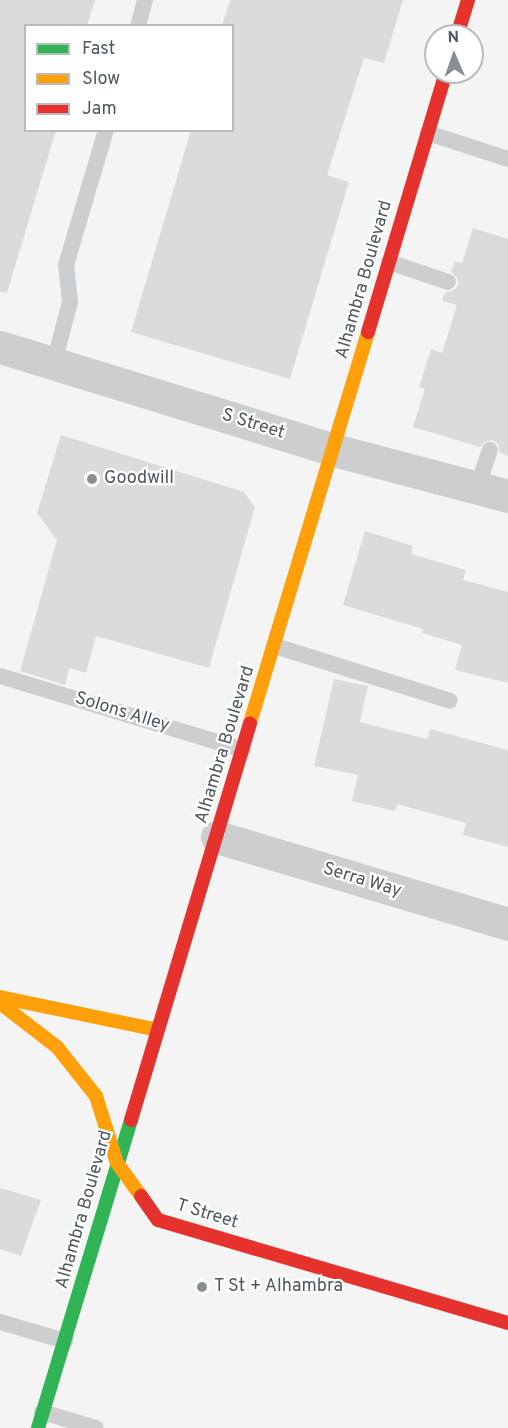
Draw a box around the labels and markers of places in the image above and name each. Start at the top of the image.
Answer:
place label: Goodwill [104,468,174,490]
marker: Goodwill [85,472,99,486]
place label: T St + Alhambra [214,1276,344,1298]
marker: T St + Alhambra [195,1280,209,1294]

